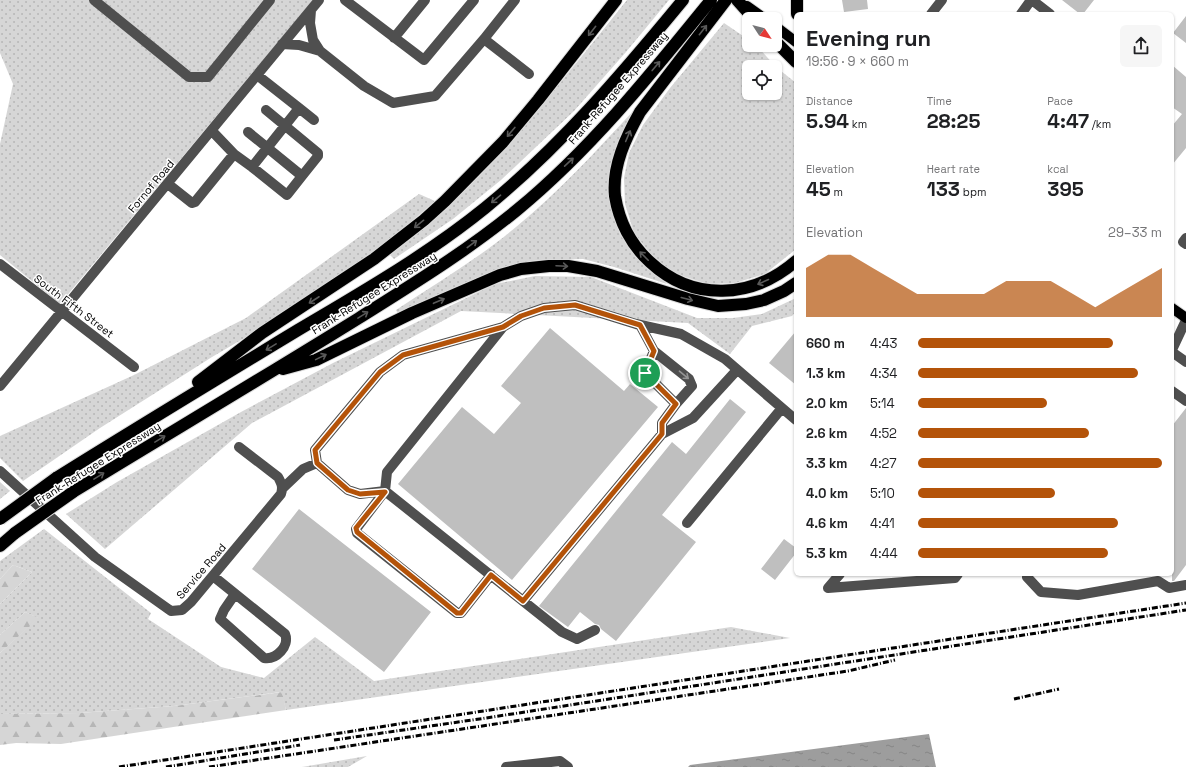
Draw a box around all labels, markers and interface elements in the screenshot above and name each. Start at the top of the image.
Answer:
north arrow [742,12,782,52]
map controls [742,12,782,100]
text: Evening run [806,24,931,52]
one-way arrow [588,25,597,36]
one-way arrow [699,25,707,36]
button: share [1120,25,1162,67]
street label: Frank-Refugee Expressway [565,29,671,147]
text: 19:56 · 9 × 660 m [806,53,909,70]
button: locate [742,60,782,100]
one-way arrow [651,61,660,71]
text: Distance [806,94,853,108]
text: Time [927,94,952,108]
text: Pace [1047,94,1073,108]
text: 5.94 [806,108,849,134]
text: 28:25 [927,108,980,134]
text: 4:47 [1047,108,1089,134]
text: km [849,117,867,131]
text: /km [1089,117,1111,131]
one-way arrow [507,127,516,138]
one-way arrow [624,130,632,142]
street label: Fornof Road [125,157,177,215]
one-way arrow [563,158,574,167]
text: Elevation [806,162,854,176]
text: Heart rate [927,162,980,176]
text: kcal [1047,162,1069,176]
text: 45 [806,176,831,202]
text: 133 [927,176,960,202]
text: 395 [1047,176,1084,202]
text: m [831,185,843,199]
text: bpm [960,185,987,199]
one-way arrow [491,194,502,203]
one-way arrow [413,219,424,228]
text: Elevation [806,224,863,241]
text: 29–33 m [1108,224,1162,241]
one-way arrow [467,240,478,249]
street label: Frank-Refugee Expressway [309,249,439,337]
one-way arrow [639,251,649,261]
one-way arrow [555,263,568,270]
street label: South Fifth Street [31,271,117,341]
one-way arrow [758,279,770,286]
one-way arrow [308,296,319,304]
one-way arrow [681,296,694,303]
one-way arrow [432,297,444,304]
one-way arrow [357,311,368,319]
text: 660 m [806,335,845,352]
text: 4:43 [870,335,897,352]
one-way arrow [265,343,277,351]
one-way arrow [315,353,327,360]
pin [628,356,662,390]
icon: arrive [634,362,656,384]
text: 1.3 km [806,365,845,382]
text: 4:34 [870,365,897,382]
one-way arrow [679,371,689,380]
text: 2.0 km [806,395,848,412]
text: 5:14 [870,395,895,412]
street label: Frank-Refugee Expressway [33,419,163,507]
text: 2.6 km [806,425,847,442]
text: 4:52 [870,425,897,442]
one-way arrow [154,435,166,443]
text: 3.3 km [806,455,847,472]
text: 4:27 [870,455,896,472]
one-way arrow [94,471,105,480]
text: 4.0 km [806,485,848,502]
text: 5:10 [870,485,895,502]
text: 4.6 km [806,515,848,532]
text: 4:41 [870,515,895,532]
street label: Service Road [173,540,229,602]
text: 5.3 km [806,545,847,562]
text: 4:44 [870,545,898,562]

